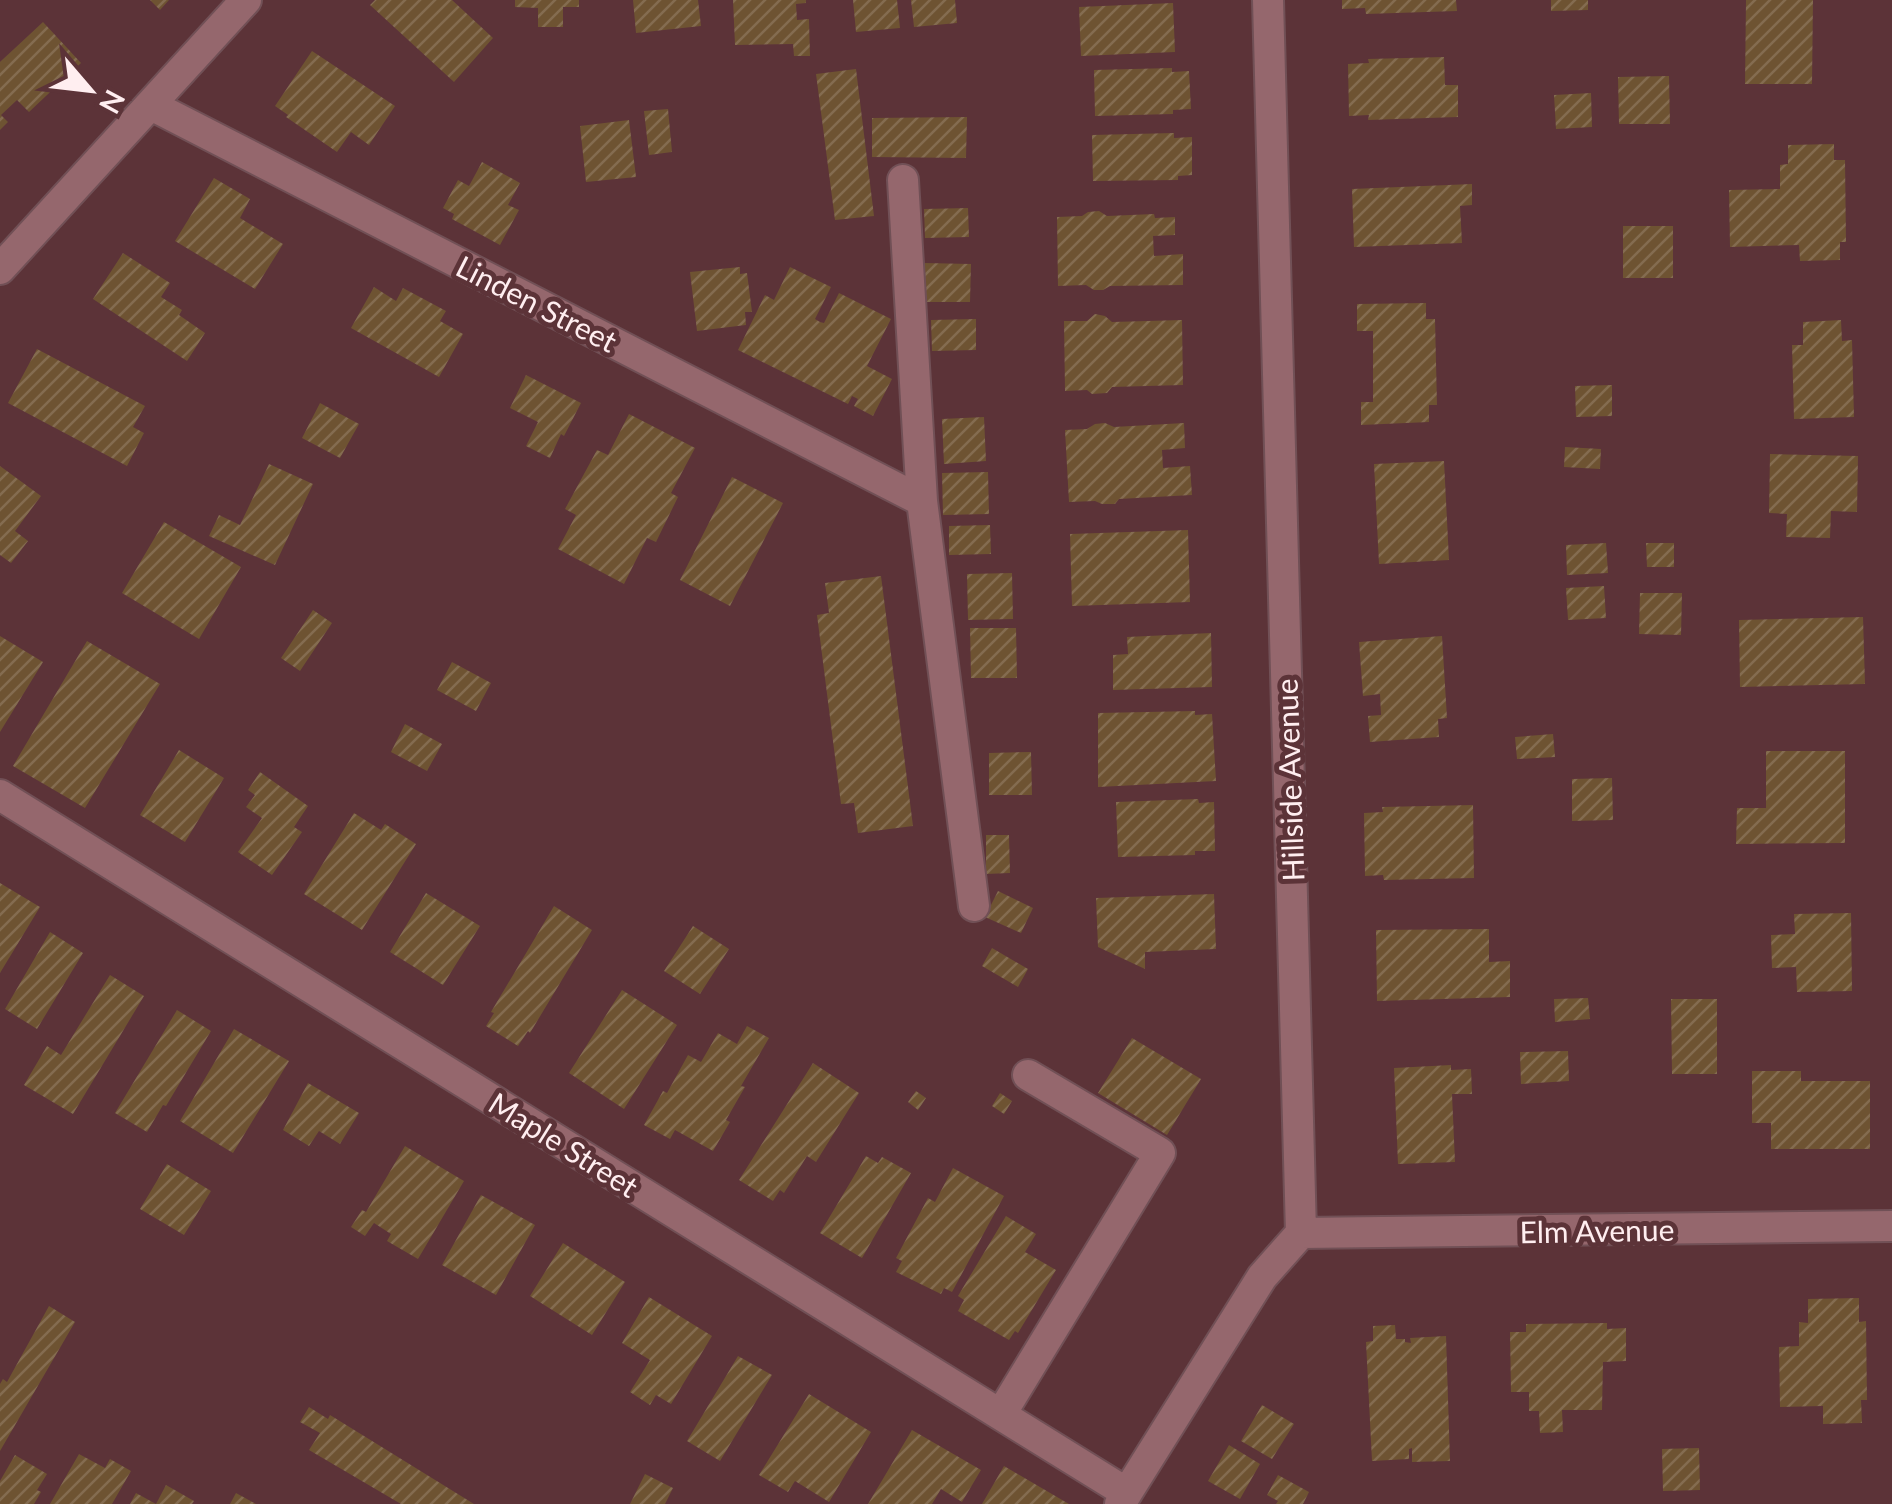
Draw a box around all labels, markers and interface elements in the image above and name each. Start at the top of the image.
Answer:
north arrow [40,40,140,140]
text: N [93,85,133,120]
street label: Linden Street [451,247,624,359]
street label: Hillside Avenue [1267,678,1311,882]
street label: Maple Street [483,1084,645,1204]
street label: Elm Avenue [1519,1211,1675,1249]

